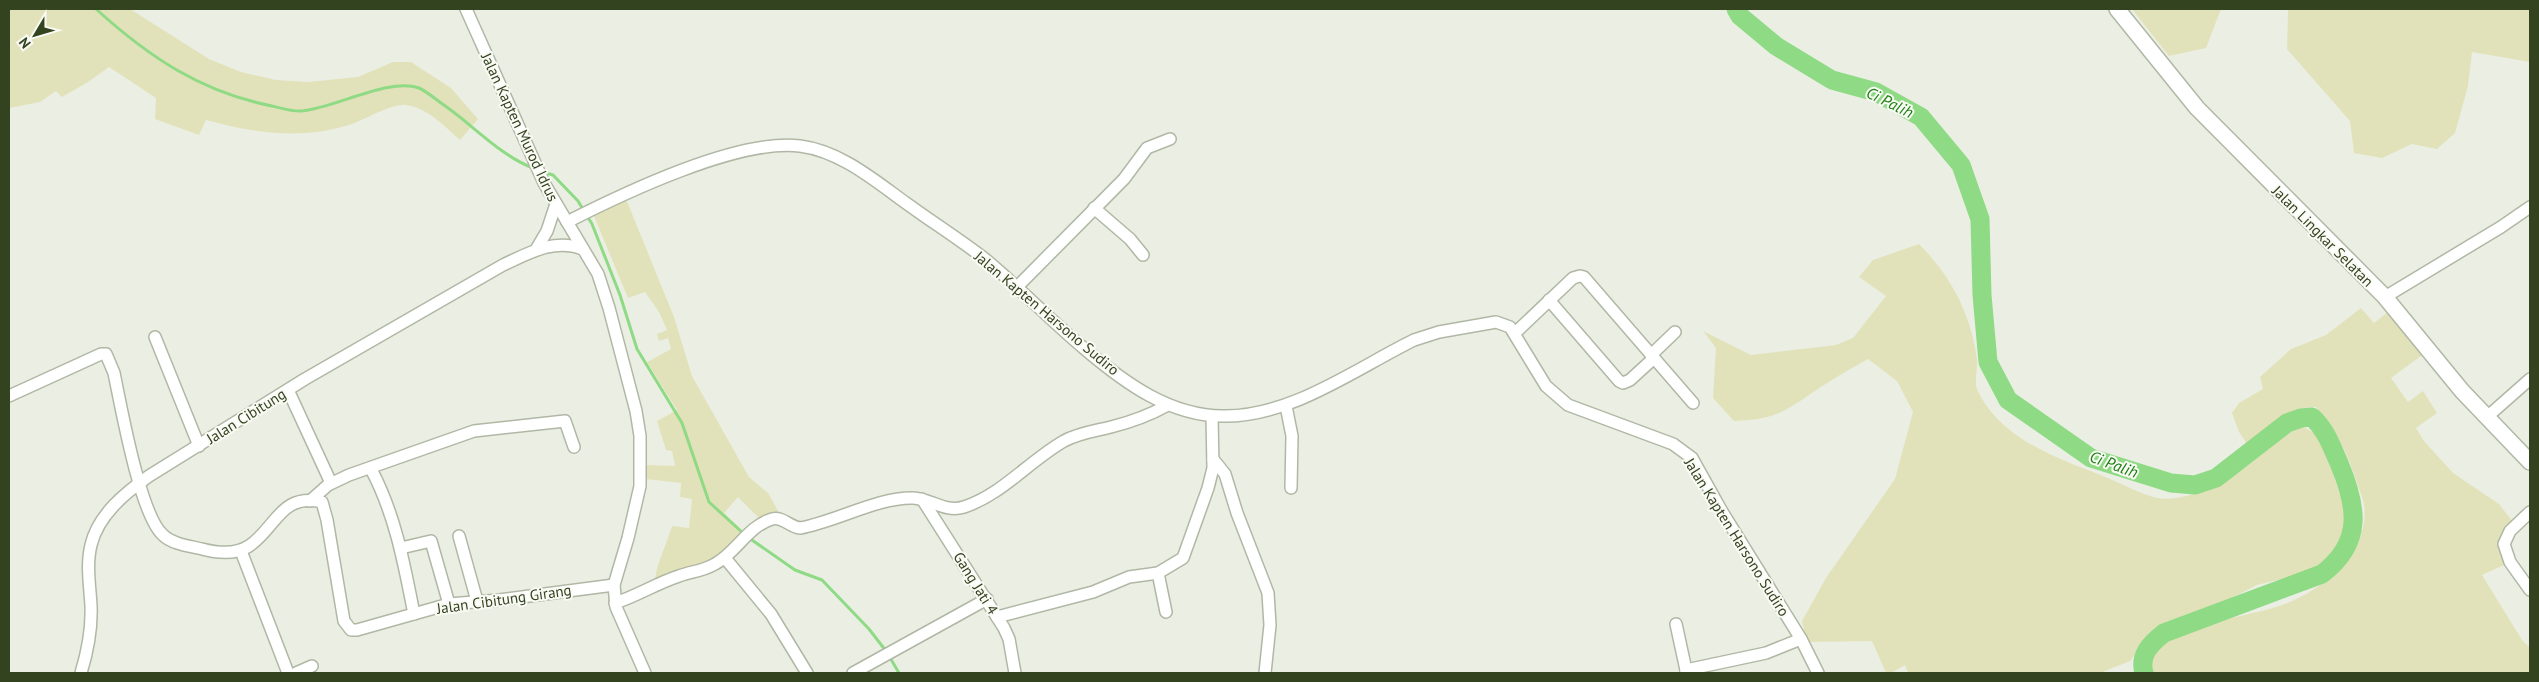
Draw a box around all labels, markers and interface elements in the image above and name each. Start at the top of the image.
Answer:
north arrow [10,10,60,60]
text: N [15,34,35,52]
street label: Jalan Kapten Murod Idrus [477,49,563,204]
water label: Ci Palih [1863,82,1917,122]
street label: Jalan Lingkar Selatan [2268,181,2378,291]
street label: Jalan Kapten Harsono Sudiro [970,246,1123,379]
street label: Jalan Cibitung [202,384,289,448]
water label: Ci Palih [2087,446,2141,482]
street label: Jalan Kapten Harsono Sudiro [1680,453,1794,620]
street label: Gang Jati 4 [949,548,1003,618]
street label: Jalan Cibitung Girang [434,580,573,618]

